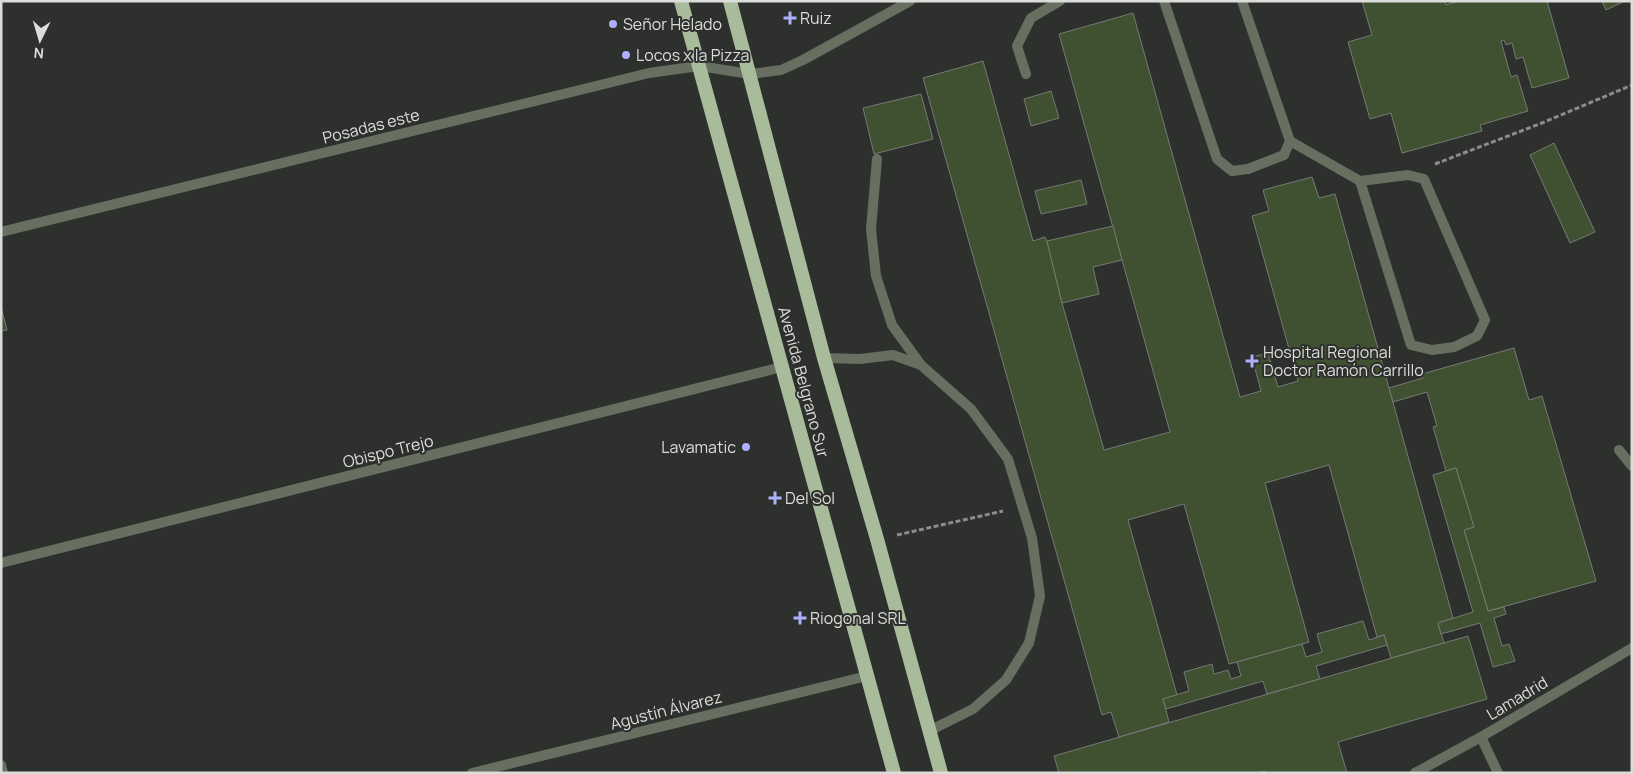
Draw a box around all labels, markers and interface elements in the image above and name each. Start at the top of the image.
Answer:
place label: Ruiz [800,7,832,29]
marker: Ruiz [784,12,796,24]
place label: Señor Helado [623,13,722,35]
north arrow [15,15,65,65]
marker: Señor Helado [607,18,619,30]
text: N [33,44,45,63]
place label: Locos x la Pizza [636,44,749,66]
marker: Locos x la Pizza [620,49,632,61]
street label: Posadas este [320,103,422,149]
street label: Avenida Belgrano Sur [773,304,835,460]
place label: Hospital Regional Doctor Ramón Carrillo [1263,341,1424,381]
marker: Hospital Regional Doctor Ramón Carrillo [1245,354,1259,368]
street label: Obispo Trejo [340,429,436,473]
place label: Lavamatic [661,436,736,458]
marker: Lavamatic [740,441,752,453]
place label: Del Sol [785,487,835,509]
marker: Del Sol [769,492,781,504]
place label: Riogonal SRL [810,607,906,629]
marker: Riogonal SRL [794,612,806,624]
street label: Lamadrid [1482,671,1552,725]
street label: Agustín Álvarez [608,686,724,734]

